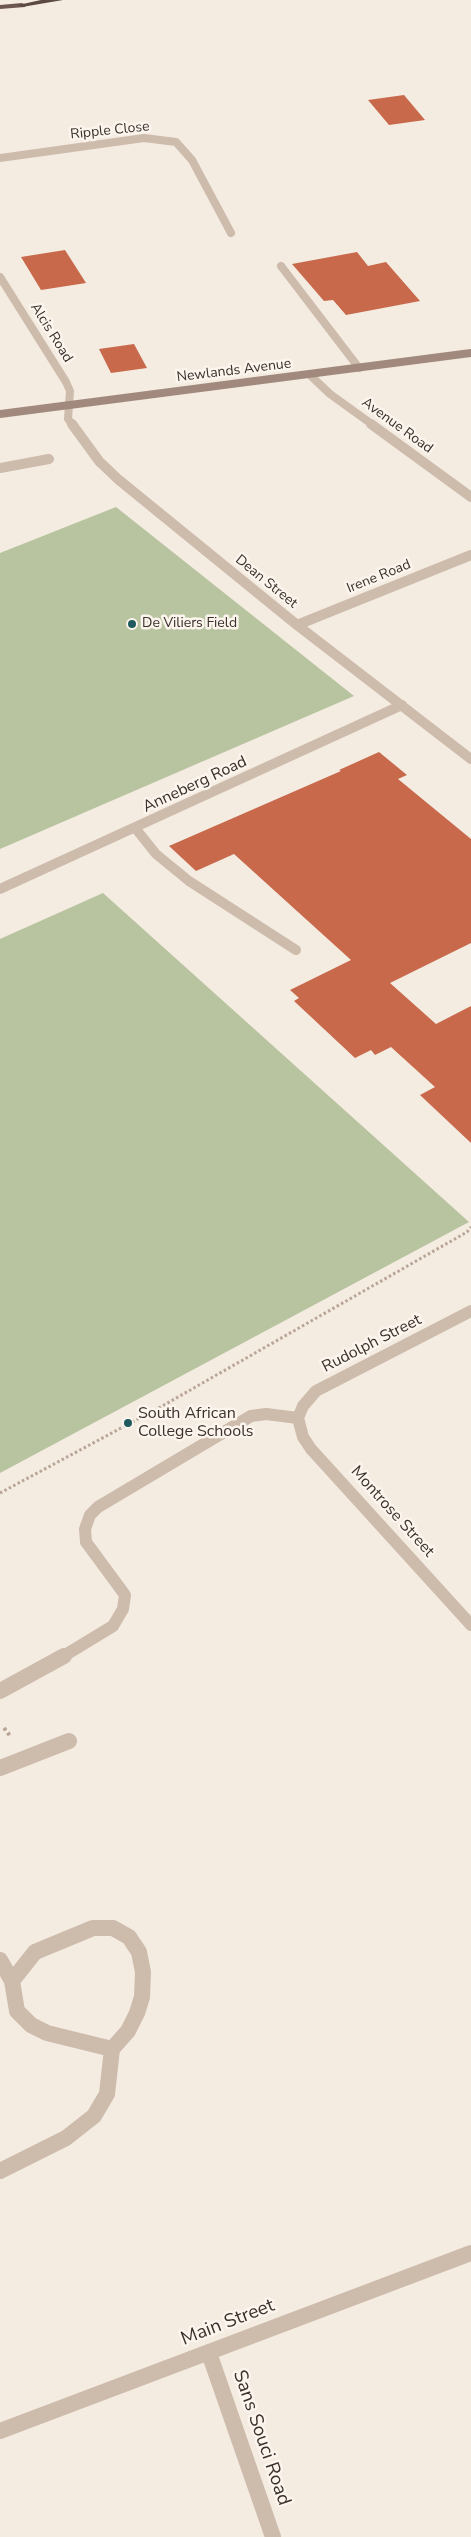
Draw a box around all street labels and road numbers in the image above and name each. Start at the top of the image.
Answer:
street label: Ripple Close [70,118,150,144]
street label: Alcis Road [26,300,76,366]
street label: Newlands Avenue [176,356,292,386]
street label: Avenue Road [358,395,436,457]
street label: Dean Street [232,552,300,612]
street label: Irene Road [345,557,413,597]
street label: Anneberg Road [140,753,250,817]
street label: Rudolph Street [319,1311,425,1377]
street label: Montrose Street [346,1463,438,1561]
street label: Main Street [178,2295,278,2351]
street label: Sans Souci Road [227,2367,295,2509]

